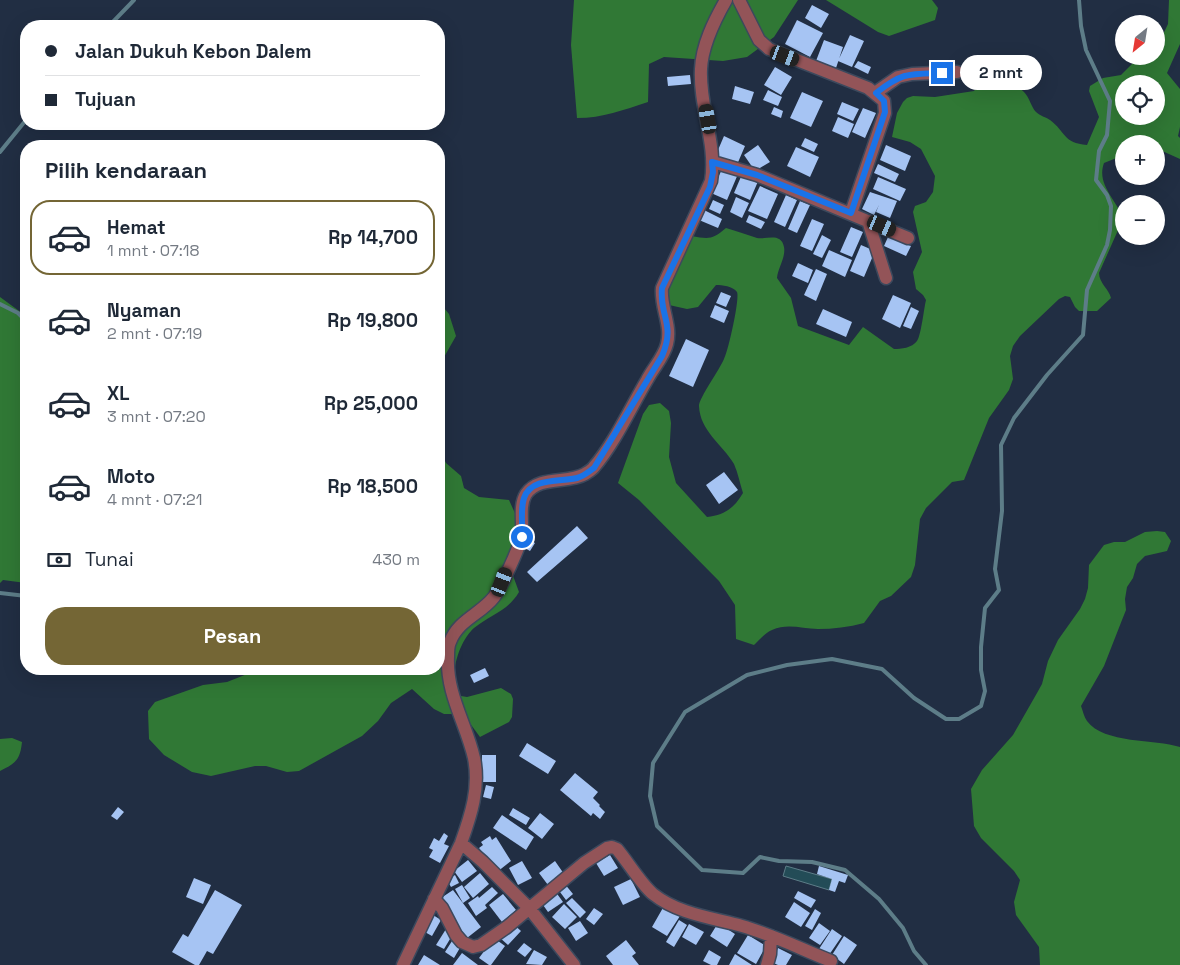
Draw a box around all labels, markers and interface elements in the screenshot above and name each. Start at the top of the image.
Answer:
north arrow [1115,15,1165,65]
map controls [1115,15,1165,245]
text: Jalan Dukuh Kebon Dalem [75,39,312,64]
car [768,44,801,68]
callout: 2 mnt [960,56,1042,90]
route end [931,62,953,84]
text: 2 mnt [979,62,1023,83]
button: locate [1115,75,1165,125]
text: Tujuan [75,87,136,112]
car [698,103,717,135]
button: + [1115,135,1165,185]
text: Pilih kendaraan [45,156,207,184]
button: − [1115,195,1165,245]
car [865,213,898,239]
icon: car [47,215,92,260]
text: Hemat [107,215,166,240]
text: Rp 14,700 [328,225,418,250]
text: 1 mnt · 07:18 [107,240,199,261]
icon: car [47,298,92,343]
text: Nyaman [107,298,181,323]
text: Rp 19,800 [327,308,418,333]
text: 2 mnt · 07:19 [107,323,202,344]
icon: car [47,381,92,426]
text: XL [107,381,130,406]
text: Rp 25,000 [324,391,418,416]
text: 3 mnt · 07:20 [107,406,206,427]
icon: car [47,464,92,509]
text: Moto [107,464,155,489]
text: Rp 18,500 [327,474,418,499]
text: 4 mnt · 07:21 [107,489,202,510]
route start [511,526,533,548]
icon: cash [45,546,73,574]
text: Tunai [85,547,134,572]
text: 430 m [372,549,420,570]
car [489,565,514,599]
button: Pesan [45,607,420,665]

